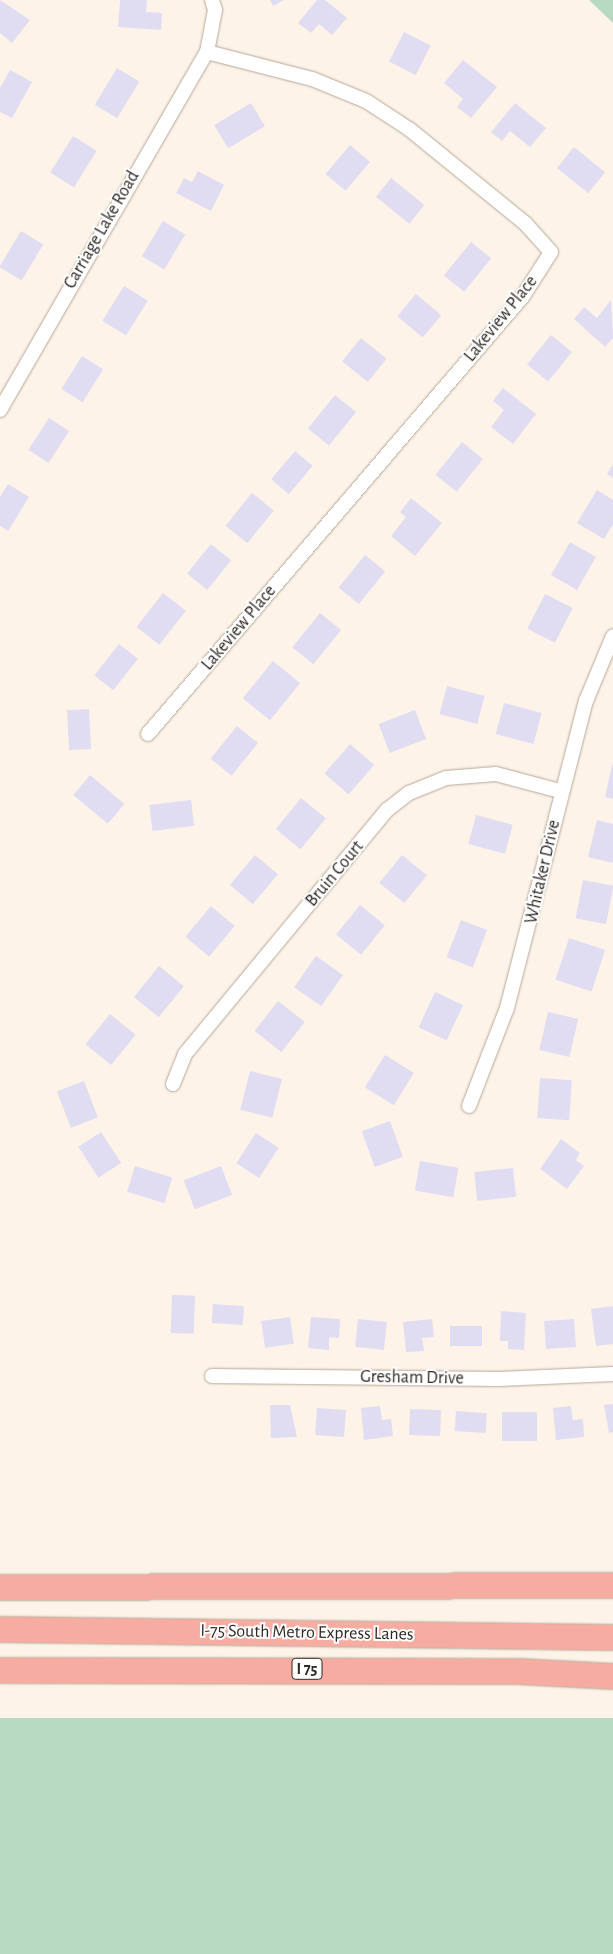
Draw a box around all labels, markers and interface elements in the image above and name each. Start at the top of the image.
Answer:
street label: Carriage Lake Road [59,167,145,293]
street label: Lakeview Place [460,272,542,366]
street label: Lakeview Place [197,581,281,675]
street label: Whitaker Drive [521,818,565,926]
street label: Bruin Court [301,837,369,911]
street label: Gresham Drive [360,1366,464,1390]
street label: I-75 South Metro Express Lanes [200,1620,414,1646]
road number: I 75 [291,1656,323,1682]

